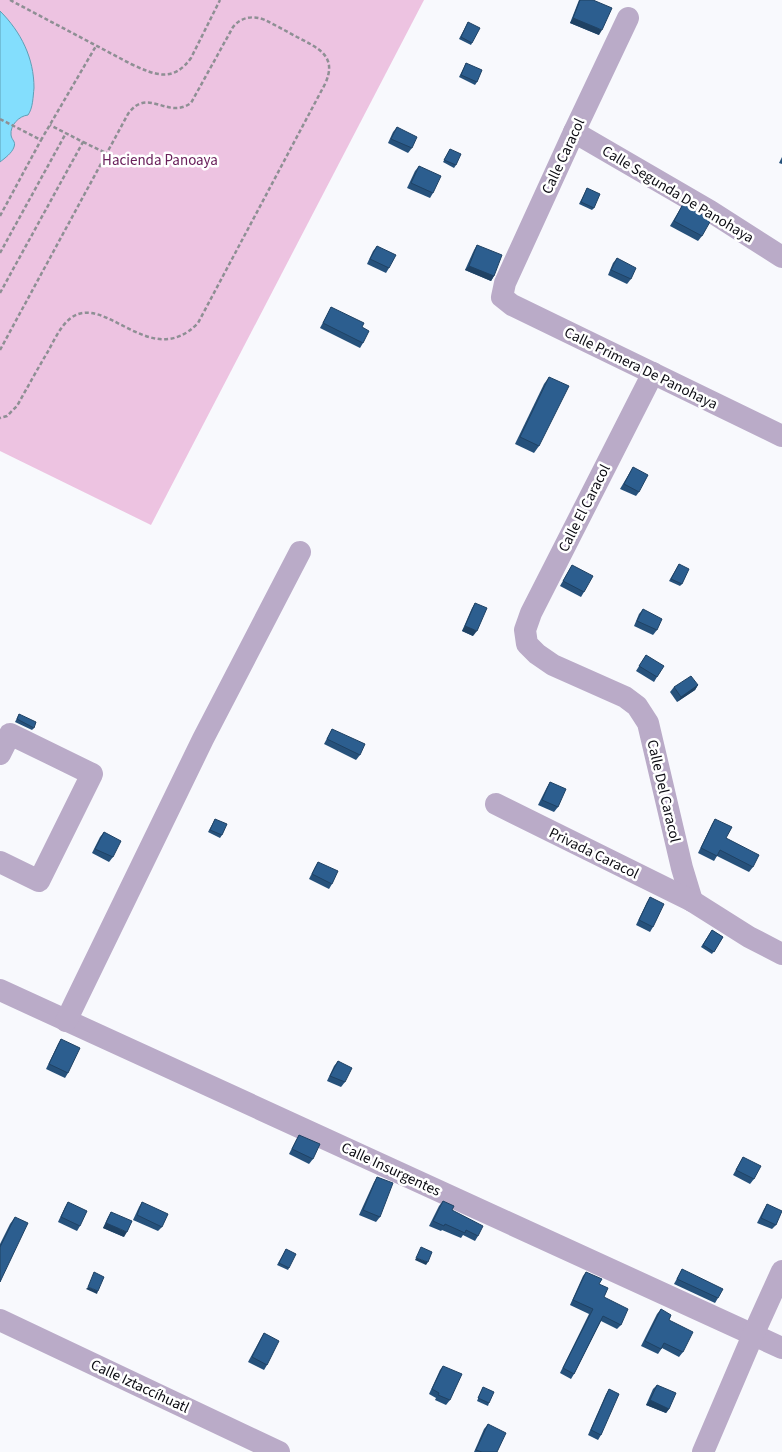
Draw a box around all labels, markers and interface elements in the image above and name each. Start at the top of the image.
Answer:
street label: Calle Caracol [537,115,590,197]
street label: Calle Segunda De Panohaya [598,141,758,248]
park label: Hacienda Panoaya [102,150,218,171]
street label: Calle Primera De Panohaya [561,322,721,415]
street label: Calle El Caracol [553,461,616,556]
street label: Calle Del Caracol [642,738,686,845]
street label: Privada Caracol [545,823,642,884]
street label: Calle Insurgentes [338,1137,444,1202]
street label: Calle Iztaccíhuatl [87,1354,193,1419]

